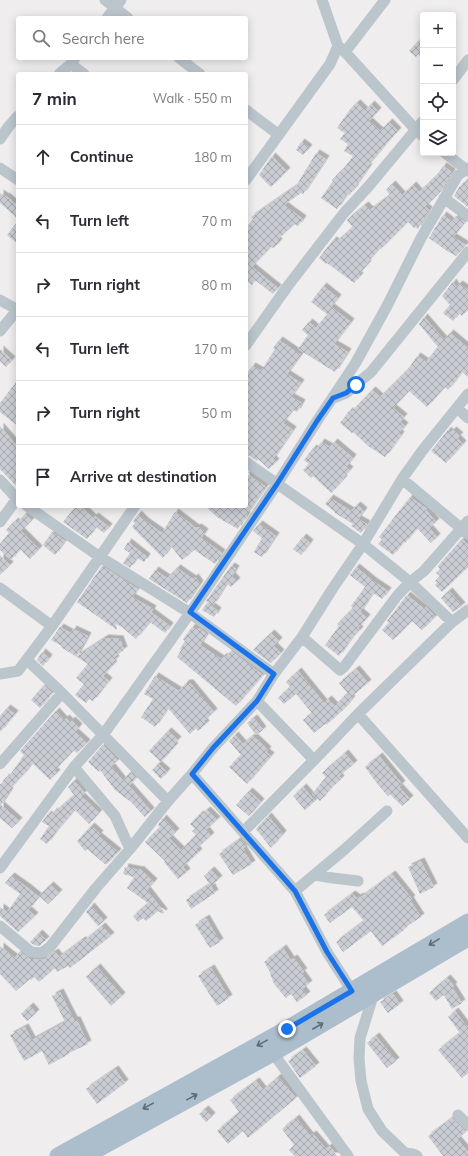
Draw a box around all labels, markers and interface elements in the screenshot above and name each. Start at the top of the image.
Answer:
map controls [420,12,456,156]
button: + [420,12,456,48]
search box [16,16,248,60]
icon: search [30,27,52,49]
text: Search here [62,29,144,48]
button: − [420,48,456,84]
button: locate [420,84,456,120]
text: 7 min [32,88,77,109]
text: Walk · 550 m [153,90,232,106]
button: layers [420,120,456,156]
icon: ahead [32,146,54,168]
text: Continue [70,147,133,166]
text: 180 m [194,149,232,165]
icon: left [32,210,54,232]
text: Turn left [70,211,129,230]
text: 70 m [202,213,232,229]
icon: right [32,274,54,296]
text: Turn right [70,275,140,294]
text: 80 m [202,277,232,293]
icon: left [32,338,54,360]
text: Turn left [70,339,129,358]
text: 170 m [194,341,232,357]
route start [347,376,365,394]
icon: right [32,402,54,424]
text: Turn right [70,403,140,422]
text: 50 m [202,405,232,421]
icon: arrive [32,466,54,488]
text: Arrive at destination [70,467,217,486]
one-way arrow [429,939,441,947]
route end [278,1020,296,1038]
one-way arrow [312,1021,324,1029]
one-way arrow [256,1039,268,1047]
one-way arrow [186,1092,198,1100]
one-way arrow [142,1102,154,1110]

